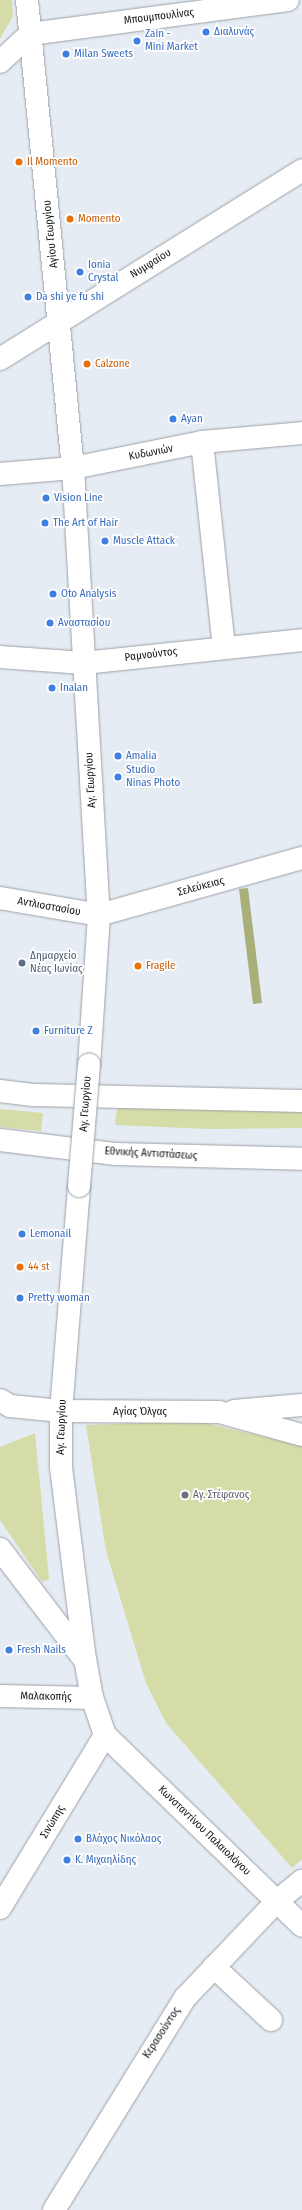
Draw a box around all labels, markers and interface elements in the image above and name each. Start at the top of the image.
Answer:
street label: Μπουμπουλίνας [123,6,195,28]
place label: Διαλυνάς [214,25,254,39]
marker: Διαλυνάς [201,27,211,37]
place label: Zain - Mini Market [145,28,198,54]
marker: Zain - Mini Market [132,36,142,46]
place label: Milan Sweets [74,47,133,61]
marker: Milan Sweets [61,49,71,59]
place label: Il Momento [27,155,78,169]
marker: Il Momento [14,157,24,167]
street label: Αγίου Γεωργίου [41,199,61,269]
place label: Momento [78,212,121,226]
marker: Momento [65,214,75,224]
street label: Νυμφαίου [128,246,174,282]
place label: Ionia Crystal [88,259,118,285]
marker: Ionia Crystal [75,267,85,277]
place label: Da shi ye fu shi [36,290,104,304]
marker: Da shi ye fu shi [23,292,33,302]
place label: Calzone [95,357,130,371]
marker: Calzone [82,359,92,369]
place label: Ayan [181,412,203,426]
marker: Ayan [168,414,178,424]
street label: Κυδωνιών [128,442,174,464]
place label: Vision Line [54,491,103,505]
marker: Vision Line [41,493,51,503]
place label: The Art of Hair [53,516,118,530]
marker: The Art of Hair [40,518,50,528]
place label: Muscle Attack [113,534,175,548]
marker: Muscle Attack [100,536,110,546]
place label: Oto Analysis [61,587,116,601]
marker: Oto Analysis [48,589,58,599]
place label: Αναστασίου [58,616,110,630]
marker: Αναστασίου [45,618,55,628]
street label: Ραμνούντος [124,645,178,665]
place label: Inalan [60,681,88,695]
marker: Inalan [47,683,57,693]
place label: Amalia [126,749,157,763]
marker: Amalia [113,751,123,761]
street label: Αγ. Γεωργίου [83,752,99,808]
place label: Studio Ninas Photo [126,764,180,790]
marker: Studio Ninas Photo [113,772,123,782]
street label: Σελεύκειας [176,874,226,900]
street label: Αντλιοστασίου [16,895,82,919]
place label: Δημαρχείο Νέας Ιωνίας [30,950,83,976]
marker: Δημαρχείο Νέας Ιωνίας [17,958,27,968]
place label: Fragile [146,959,175,973]
marker: Fragile [133,961,143,971]
place label: Furniture Z [44,1024,93,1038]
marker: Furniture Z [31,1026,41,1036]
street label: Αγ. Γεωργίου [77,1076,95,1132]
street label: Εθνικής Αντιστάσεως [104,1145,198,1163]
place label: Lemonail [30,1227,71,1241]
marker: Lemonail [17,1229,27,1239]
place label: 44 st [28,1260,50,1274]
marker: 44 st [15,1262,25,1272]
place label: Pretty woman [28,1291,90,1305]
marker: Pretty woman [15,1293,25,1303]
street label: Αγ. Γεωργίου [54,1399,70,1455]
street label: Αγίας Όλγας [113,1405,167,1419]
place label: Αγ. Στέφανος [193,1488,249,1502]
marker: Αγ. Στέφανος [180,1490,190,1500]
place label: Fresh Nails [17,1643,66,1657]
marker: Fresh Nails [4,1645,14,1655]
street label: Μαλακοπής [20,1690,72,1704]
street label: Κωνσταντίνου Παλαιολόγου [155,1783,253,1879]
street label: Σινώπης [38,1803,68,1841]
place label: Βλάχος Νικόλαος [86,1832,161,1846]
marker: Βλάχος Νικόλαος [73,1834,83,1844]
place label: Κ. Μιχαηλίδης [75,1853,136,1867]
marker: Κ. Μιχαηλίδης [62,1855,72,1865]
street label: Κερασούντος [141,2005,183,2061]

